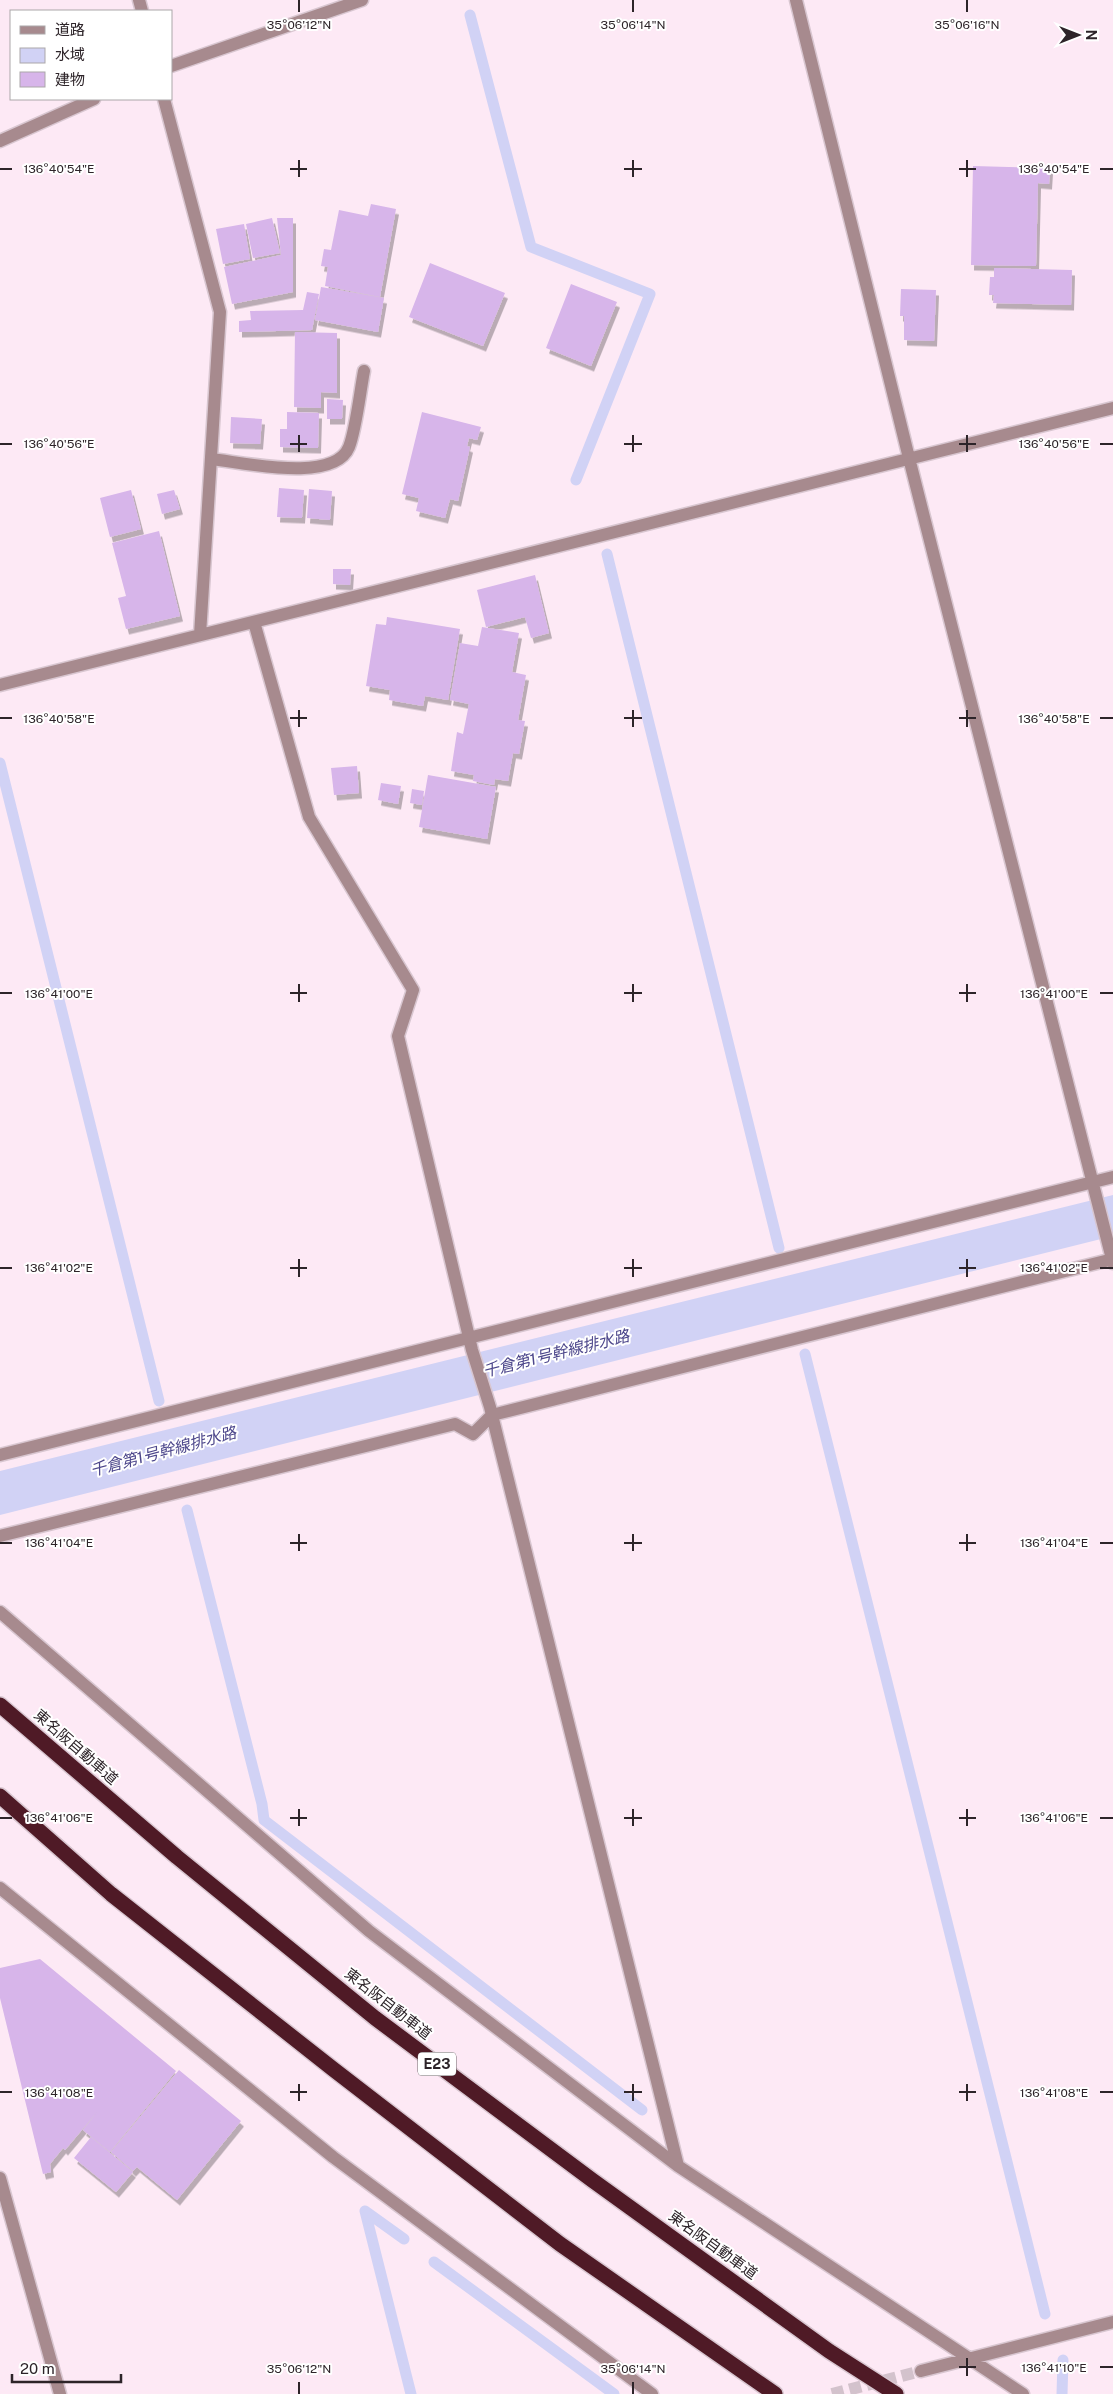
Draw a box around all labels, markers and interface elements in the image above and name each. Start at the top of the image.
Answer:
legend [10,10,172,100]
north arrow [1053,10,1103,60]
text: 35°06'12"N [267,18,331,32]
text: 35°06'14"N [600,18,666,32]
text: 35°06'16"N [934,18,1000,32]
text: 道路 [55,21,85,38]
text: N [1083,30,1099,40]
text: 水域 [55,46,85,63]
text: 建物 [55,71,85,88]
text: 136°40'54"E [23,162,95,176]
text: 136°40'54"E [1018,162,1090,176]
text: 136°40'56"E [24,437,94,451]
text: 136°40'56"E [1019,437,1089,451]
text: 136°40'58"E [23,712,95,726]
text: 136°40'58"E [1018,712,1090,726]
text: 136°41'00"E [25,987,93,1001]
text: 136°41'00"E [1020,987,1088,1001]
text: 136°41'02"E [25,1261,93,1275]
text: 136°41'02"E [1020,1261,1088,1275]
water label: 千倉第1号幹線排水路 [481,1326,633,1381]
water label: 千倉第1号幹線排水路 [88,1422,240,1480]
text: 136°41'04"E [25,1536,93,1550]
text: 136°41'04"E [1020,1536,1088,1550]
street label: 東名阪自動車道 [31,1706,122,1787]
text: 136°41'06"E [25,1811,93,1825]
text: 136°41'06"E [1020,1811,1088,1825]
street label: 東名阪自動車道 [342,1965,435,2043]
road number: E23 [418,2052,456,2076]
text: 136°41'08"E [25,2086,93,2100]
text: 136°41'08"E [1020,2086,1088,2100]
street label: 東名阪自動車道 [666,2207,761,2282]
scale bar [12,2352,121,2384]
text: 20 m [20,2360,55,2377]
text: 136°41'10"E [1021,2361,1087,2375]
text: 35°06'12"N [267,2362,331,2376]
text: 35°06'14"N [600,2362,666,2376]

